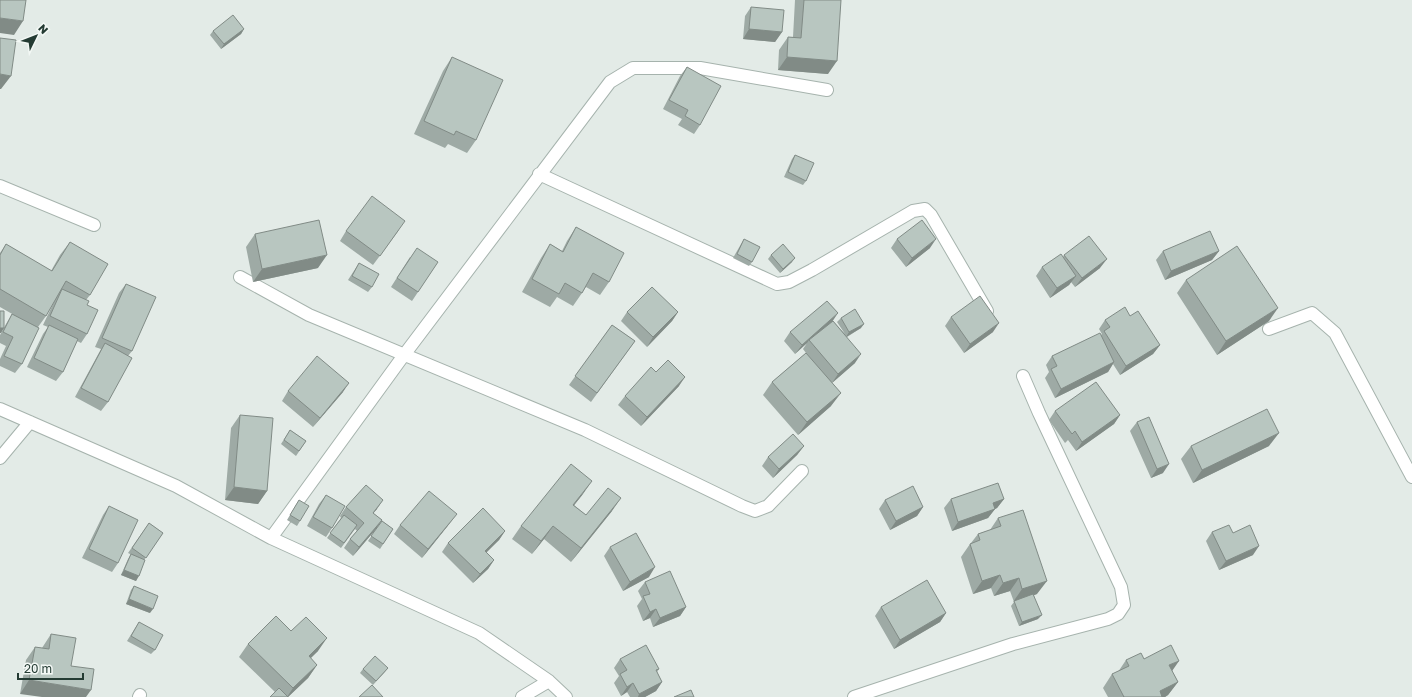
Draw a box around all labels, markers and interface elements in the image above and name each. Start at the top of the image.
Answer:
north arrow [16,16,56,56]
text: N [36,21,51,36]
scale bar [18,655,83,681]
text: 20 m [24,661,52,676]

